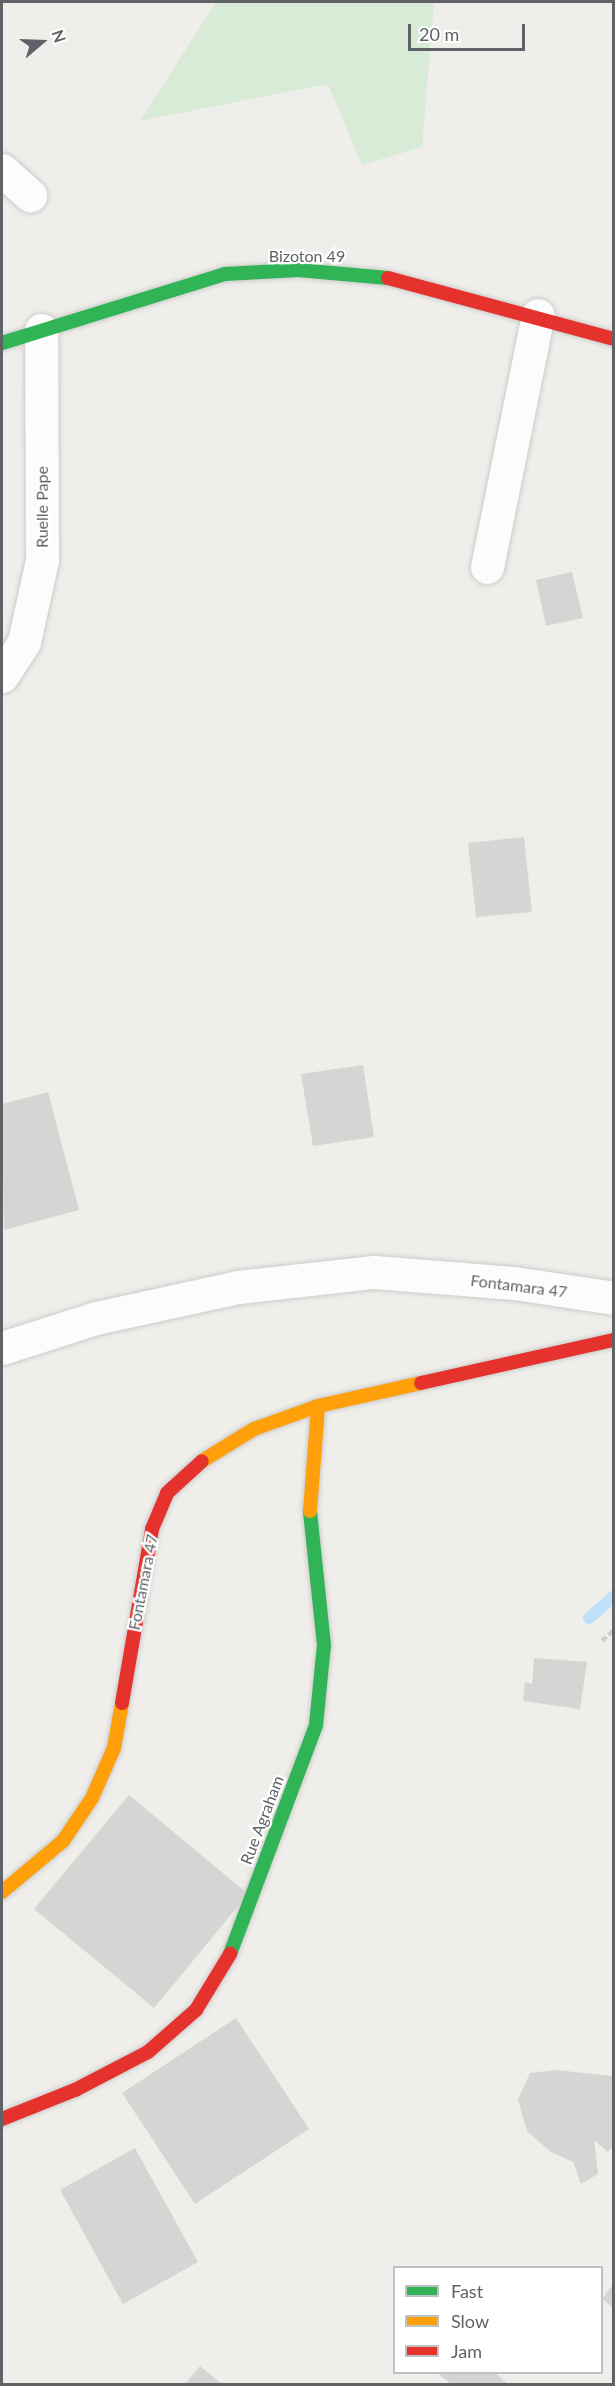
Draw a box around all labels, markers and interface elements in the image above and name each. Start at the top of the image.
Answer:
north arrow [12,12,72,72]
scale bar [411,12,528,50]
text: 20 m [419,23,459,45]
text: N [49,27,70,45]
street label: Bizoton 49 [269,246,345,266]
street label: Ruelle Pape [32,466,52,548]
street label: Fontamara 47 [470,1271,568,1301]
street label: Fontamara 47 [124,1532,162,1632]
street label: Rue Agraham [236,1773,288,1867]
legend [393,2266,603,2374]
text: Fast [451,2280,483,2302]
text: Slow [451,2310,489,2332]
text: Jam [451,2340,482,2362]

